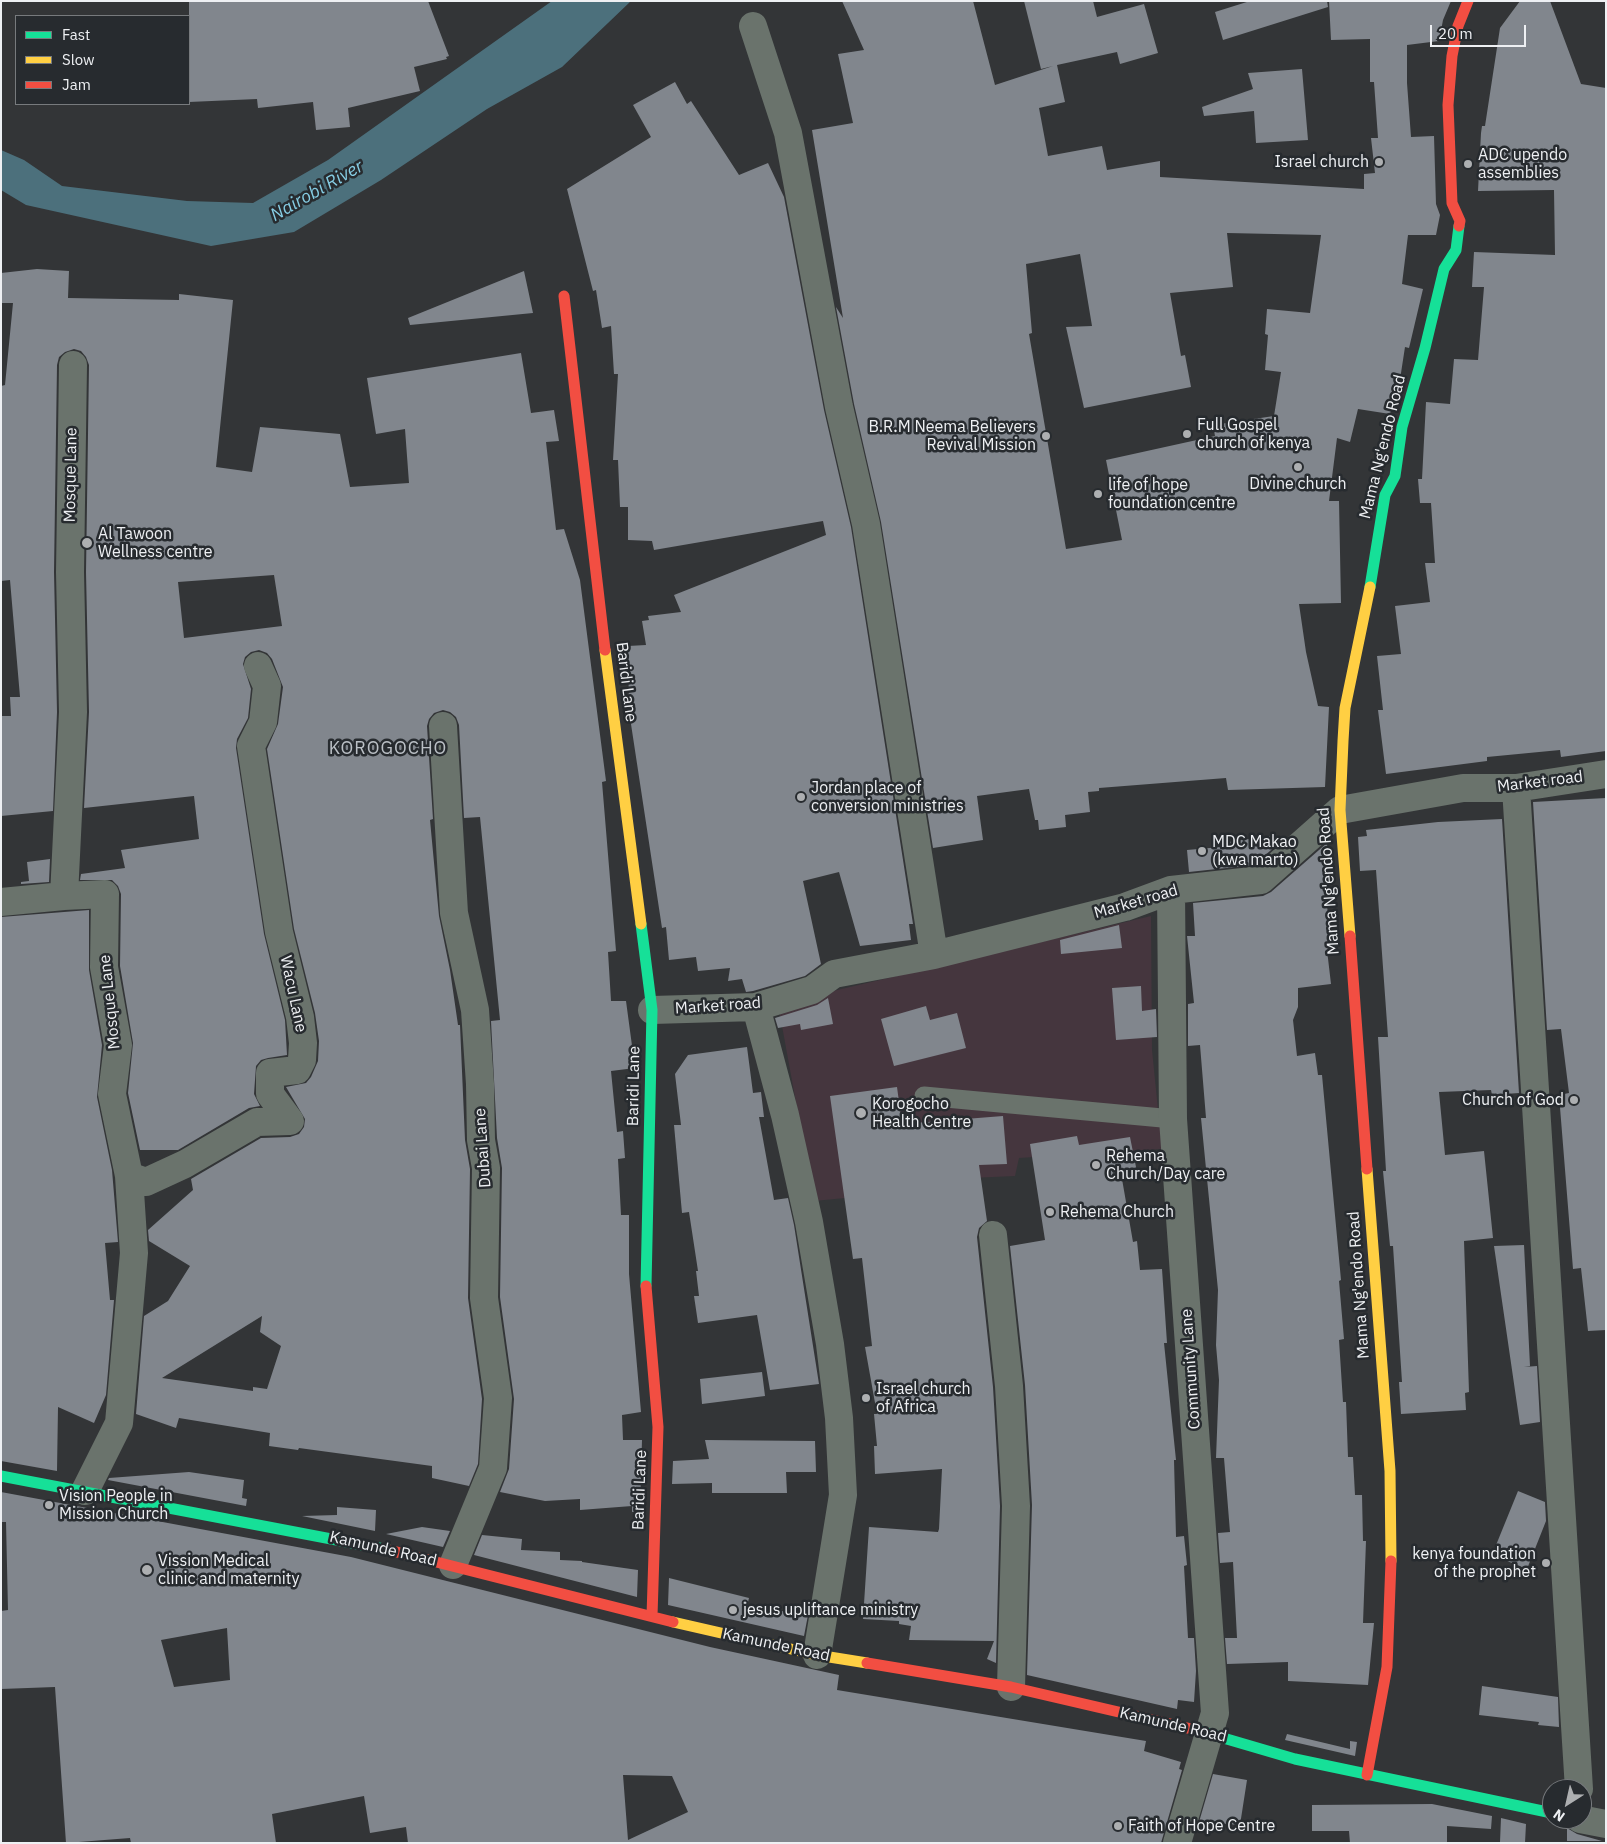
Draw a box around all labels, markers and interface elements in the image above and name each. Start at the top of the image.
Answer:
legend [15,15,190,105]
scale bar [1432,15,1528,47]
text: 20 m [1438,24,1473,43]
text: Fast [62,25,90,44]
text: Slow [62,50,95,69]
text: Jam [62,75,91,94]
place label: ADC upendo assemblies [1478,145,1567,183]
place label: Israel church [1274,152,1369,172]
water label: Nairobi River [267,156,367,226]
marker: Israel church [1373,156,1385,168]
marker: ADC upendo assemblies [1462,158,1474,170]
street label: Mama Ng'endo Road [1356,373,1410,521]
place label: Full Gospel church of kenya [1197,415,1310,453]
place label: B.R.M Neema Believers Revival Mission [868,417,1036,455]
street label: Mosque Lane [61,427,81,523]
marker: Full Gospel church of kenya [1181,428,1193,440]
marker: B.R.M Neema Believers Revival Mission [1040,430,1052,442]
marker: Divine church [1292,461,1304,473]
place label: Divine church [1249,474,1347,494]
place label: life of hope foundation centre [1108,475,1236,513]
marker: life of hope foundation centre [1092,488,1104,500]
place label: Al Tawoon Wellness centre [98,524,213,562]
marker: Al Tawoon Wellness centre [80,536,94,550]
street label: Baridi Lane [612,641,640,723]
district label: KOROGOCHO [328,738,448,760]
street label: Market road [1496,767,1584,797]
place label: Jordan place of conversion ministries [811,778,964,816]
marker: Jordan place of conversion ministries [795,791,807,803]
street label: Mama Ng'endo Road [1314,807,1344,955]
place label: MDC Makao (kwa marto) [1212,832,1299,870]
marker: MDC Makao (kwa marto) [1196,845,1208,857]
street label: Market road [1092,881,1180,923]
street label: Mosque Lane [95,954,125,1050]
street label: Wacu Lane [276,954,310,1034]
street label: Market road [674,993,762,1019]
street label: Baridi Lane [624,1046,644,1126]
place label: Church of God [1462,1090,1564,1110]
place label: Korogocho Health Centre [872,1094,971,1132]
marker: Church of God [1568,1094,1580,1106]
marker: Korogocho Health Centre [854,1106,868,1120]
street label: Dubai Lane [471,1108,495,1188]
place label: Rehema Church/Day care [1106,1146,1225,1184]
marker: Rehema Church/Day care [1090,1159,1102,1171]
place label: Rehema Church [1060,1202,1174,1222]
marker: Rehema Church [1044,1206,1056,1218]
street label: Mama Ng'endo Road [1344,1211,1374,1359]
street label: Community Lane [1177,1308,1205,1430]
place label: Israel church of Africa [876,1379,971,1417]
marker: Israel church of Africa [860,1392,872,1404]
street label: Baridi Lane [629,1450,651,1530]
place label: Vision People in Mission Church [59,1486,173,1524]
marker: Vision People in Mission Church [43,1499,55,1511]
street label: Kamunde Road [328,1527,438,1571]
place label: kenya foundation of the prophet [1412,1544,1536,1582]
place label: Vission Medical clinic and maternity [158,1551,299,1589]
marker: kenya foundation of the prophet [1540,1557,1552,1569]
marker: Vission Medical clinic and maternity [140,1563,154,1577]
place label: jesus upliftance ministry [743,1600,918,1620]
marker: jesus upliftance ministry [727,1604,739,1616]
street label: Kamunde Road [721,1624,831,1666]
street label: Kamunde Road [1118,1703,1228,1747]
north arrow [1542,1779,1592,1829]
text: N [1550,1805,1568,1826]
place label: Faith of Hope Centre [1128,1816,1275,1836]
marker: Faith of Hope Centre [1112,1820,1124,1832]

